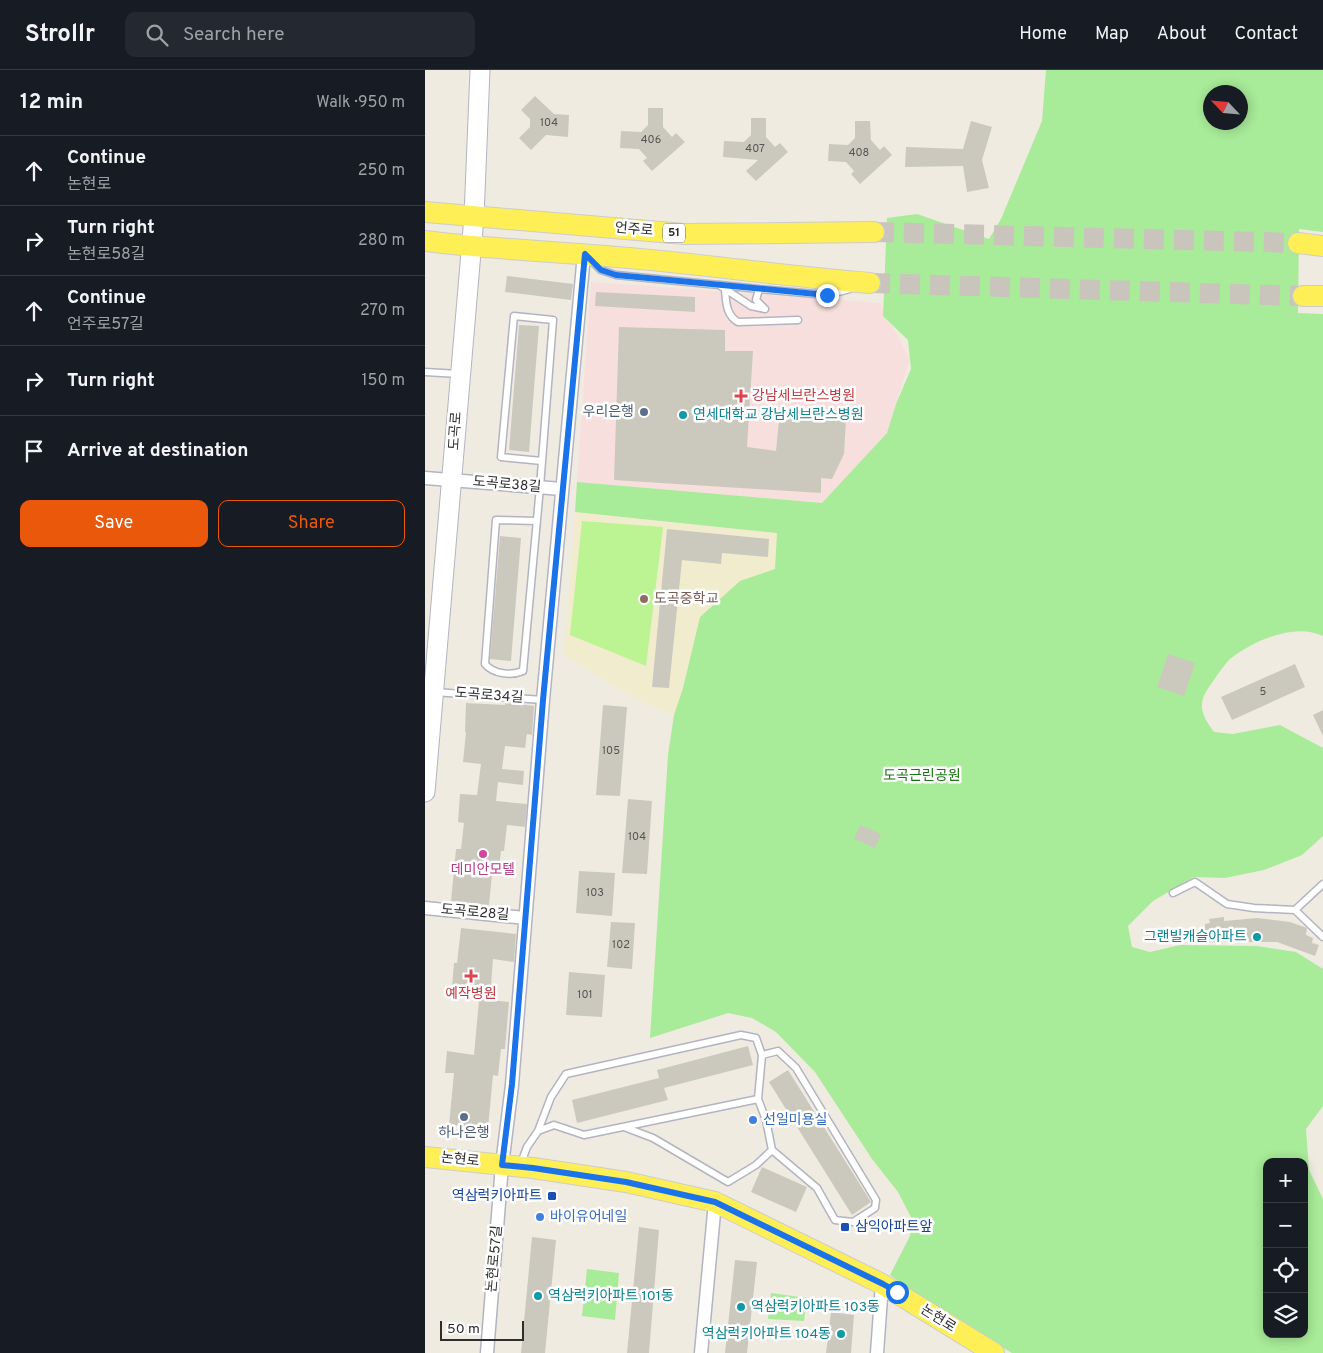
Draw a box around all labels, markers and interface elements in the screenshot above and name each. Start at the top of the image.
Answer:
search box [125,12,475,57]
text: Strollr [25,20,95,50]
icon: search [143,21,171,49]
text: Search here [183,23,284,47]
text: Home [1019,23,1067,46]
text: Map [1095,23,1129,46]
text: About [1157,23,1206,46]
text: Contact [1234,23,1298,46]
north arrow [1203,85,1248,130]
text: 12 min [20,89,83,116]
text: Walk · 950 m [316,93,405,113]
house number: 104 [540,116,558,130]
house number: 406 [641,133,661,147]
house number: 407 [745,142,765,156]
text: Continue [67,146,146,170]
house number: 408 [849,146,869,160]
icon: ahead [20,157,48,185]
text: 250 m [358,161,405,181]
text: 논현로 [67,175,111,195]
text: Turn right [67,216,155,240]
street label: 언주로 [614,220,654,240]
road number: 51 [663,224,685,242]
icon: right [20,227,48,255]
text: 280 m [358,231,405,251]
text: 논현로58길 [67,245,146,265]
route end [816,284,839,307]
text: Continue [67,286,146,310]
icon: ahead [20,297,48,325]
text: 270 m [360,301,405,321]
text: 언주로57길 [67,315,144,335]
icon: right [20,367,48,395]
text: Turn right [67,369,155,393]
text: 150 m [362,371,405,391]
place label: 강남세브란스병원 [752,388,855,405]
marker: 강남세브란스병원 [734,389,748,403]
place label: 우리은행 [582,404,634,421]
marker: 우리은행 [638,406,650,418]
place label: 연세대학교 강남세브란스병원 [693,406,864,424]
marker: 연세대학교 강남세브란스병원 [677,409,689,421]
street label: 도곡로 [446,411,466,451]
icon: arrive [20,437,48,465]
text: Arrive at destination [67,439,248,463]
street label: 도곡로38길 [472,474,542,496]
button: Save [20,500,208,547]
button: Share [218,500,405,547]
place label: 도곡중학교 [654,590,719,608]
marker: 도곡중학교 [638,593,650,605]
street label: 도곡로34길 [454,685,524,707]
house number: 5 [1260,685,1267,699]
house number: 105 [602,744,620,758]
park label: 도곡근린공원 [883,768,961,785]
house number: 104 [628,830,646,844]
marker: 데미안모텔 [477,848,489,860]
place label: 데미안모텔 [451,862,515,879]
house number: 103 [586,886,604,900]
street label: 도곡로28길 [440,902,510,924]
place label: 그랜빌캐슬아파트 [1144,929,1247,946]
marker: 그랜빌캐슬아파트 [1251,931,1263,943]
house number: 102 [612,938,630,952]
marker: 예작병원 [464,969,478,983]
place label: 예작병원 [445,986,497,1003]
house number: 101 [577,988,593,1002]
marker: 하나은행 [458,1111,470,1123]
place label: 선일미용실 [763,1112,827,1129]
marker: 선일미용실 [747,1114,759,1126]
place label: 하나은행 [438,1125,490,1142]
street label: 논현로 [440,1149,480,1170]
map controls [1263,1158,1308,1338]
button: + [1263,1158,1308,1203]
place label: 역삼럭키아파트 [452,1188,542,1205]
marker: 역삼럭키아파트 [546,1190,558,1202]
button: − [1263,1203,1308,1248]
place label: 바이유어네일 [550,1209,627,1226]
marker: 바이유어네일 [534,1211,546,1223]
place label: 삼익아파트앞 [855,1219,932,1236]
marker: 삼익아파트앞 [839,1221,851,1233]
street label: 논현로57길 [483,1225,506,1293]
button: locate [1263,1248,1308,1293]
route start [886,1281,909,1304]
place label: 역삼럭키아파트 101동 [548,1288,674,1305]
marker: 역삼럭키아파트 101동 [532,1290,544,1302]
button: layers [1263,1293,1308,1338]
place label: 역삼럭키아파트 103동 [751,1299,880,1316]
marker: 역삼럭키아파트 103동 [735,1301,747,1313]
street label: 논현로 [917,1301,960,1337]
scale bar [440,1318,524,1341]
text: 50 m [447,1321,480,1338]
place label: 역삼럭키아파트 104동 [702,1326,831,1343]
marker: 역삼럭키아파트 104동 [835,1328,847,1340]

